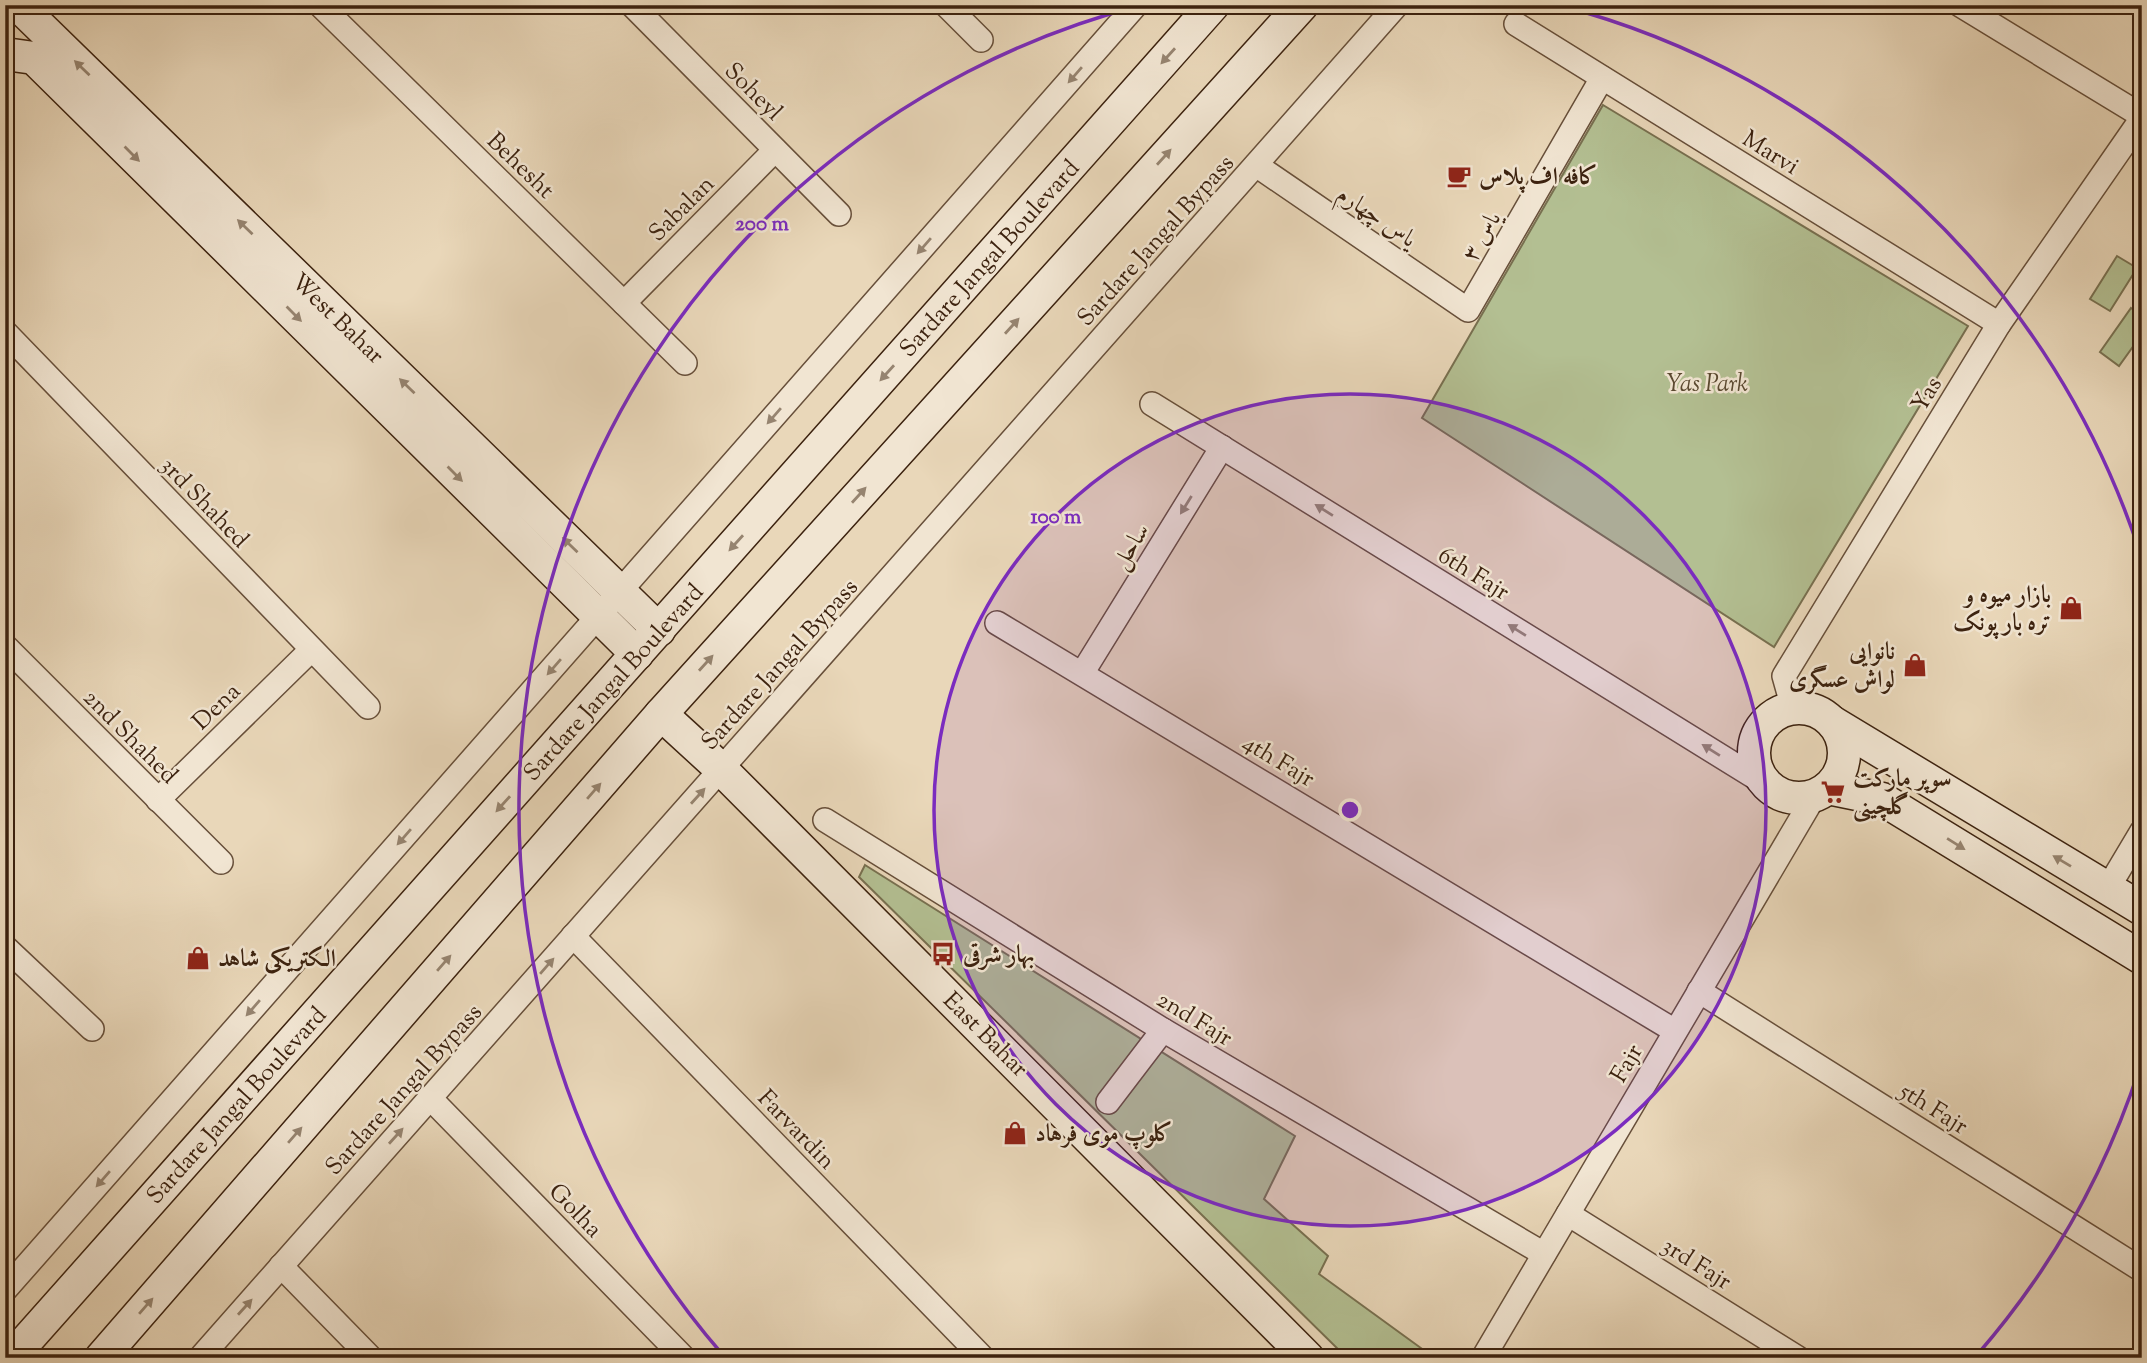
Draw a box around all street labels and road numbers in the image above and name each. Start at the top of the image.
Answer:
street label: Soheyl [716,55,790,130]
street label: Marvi [1735,123,1805,184]
street label: Behesht [478,125,561,207]
street label: Sardare Jangal Bypass [1070,148,1243,335]
street label: Sardare Jangal Boulevard [892,153,1089,366]
street label: Sabalan [642,169,723,250]
street label: یاس چهارم [1328,178,1424,259]
street label: یاس ۳ [1455,204,1511,268]
street label: West Bahar [282,266,391,373]
street label: Yas [1904,371,1952,419]
street label: 3rd Shahed [151,450,256,557]
street label: ساحل [1104,517,1159,577]
street label: 6th Fajr [1431,539,1515,610]
street label: Sardare Jangal Bypass [694,572,867,759]
street label: Sardare Jangal Boulevard [516,577,713,790]
street label: Dena [186,676,249,739]
street label: 2nd Shahed [74,682,185,793]
street label: 4th Fajr [1235,727,1320,797]
street label: 2nd Fajr [1150,984,1238,1056]
street label: East Bahar [934,985,1035,1086]
street label: Sardare Jangal Bypass [318,997,491,1184]
street label: Sardare Jangal Boulevard [139,1000,336,1213]
street label: Fajr [1603,1038,1652,1090]
street label: 5th Fajr [1890,1074,1974,1144]
street label: Farvardin [749,1083,842,1178]
street label: Golha [540,1176,609,1246]
street label: 3rd Fajr [1654,1230,1737,1299]

